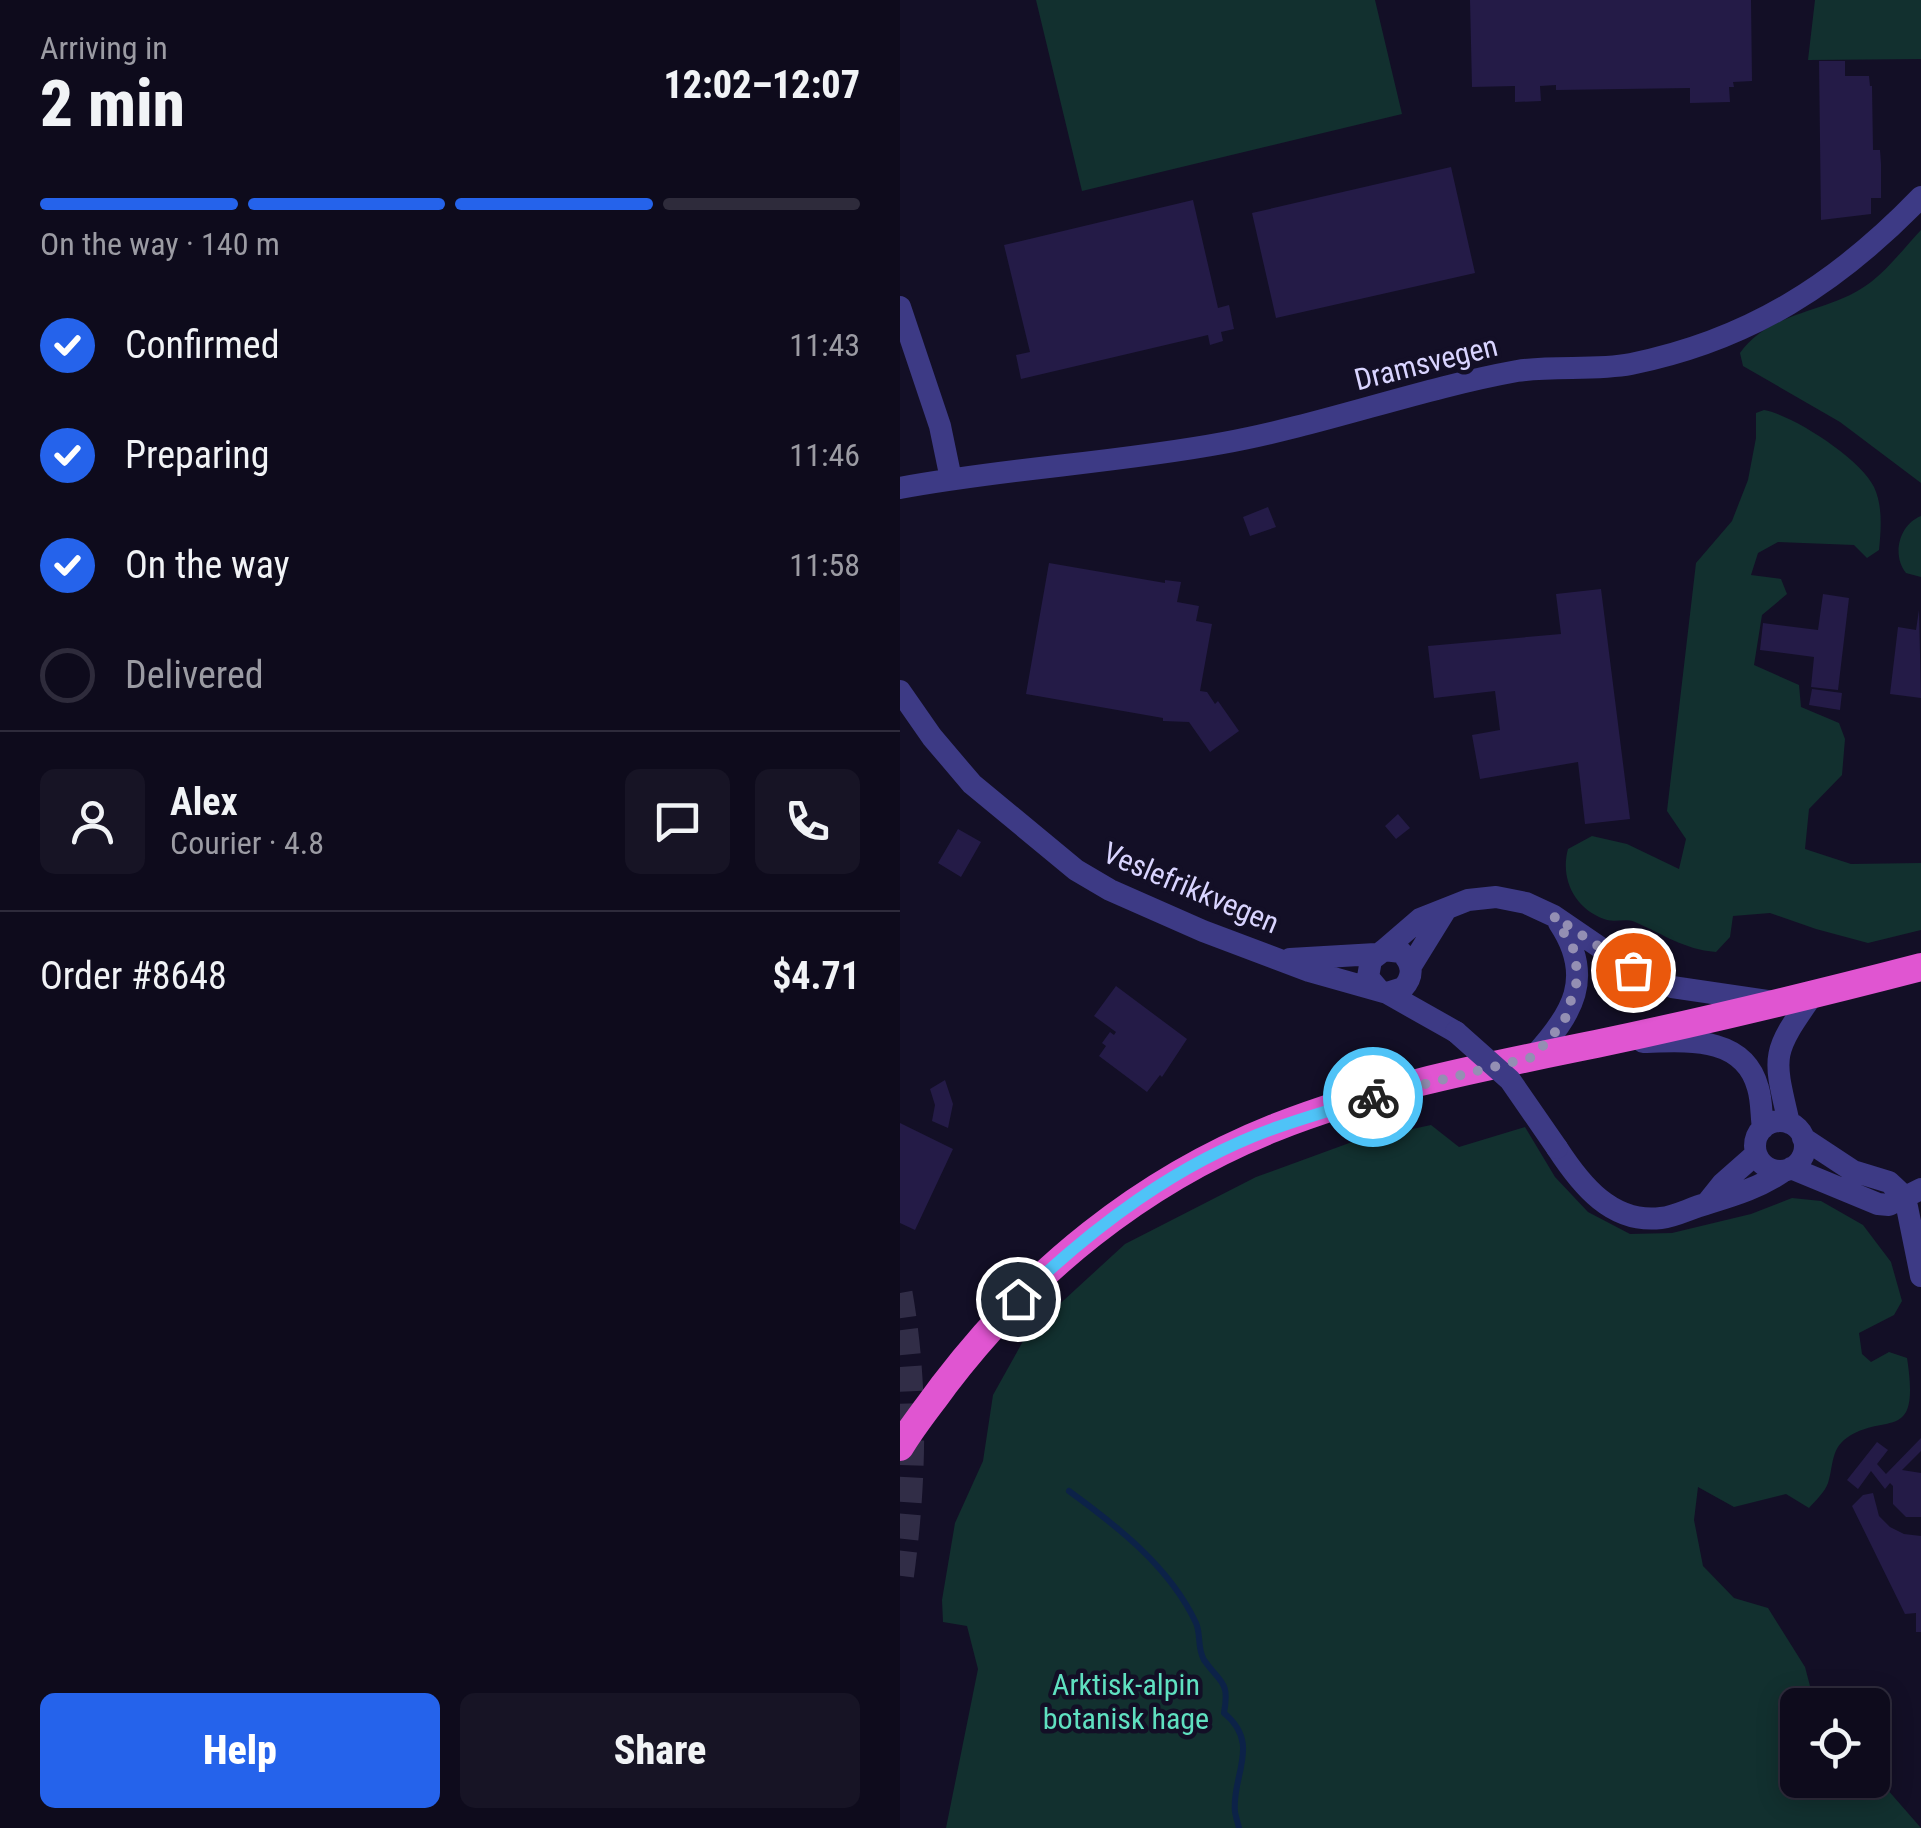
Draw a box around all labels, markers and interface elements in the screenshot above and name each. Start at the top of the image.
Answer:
text: Arriving in [40,29,168,67]
text: 12:02–12:07 [663,63,860,107]
text: 2 min [40,66,185,142]
text: On the way · 140 m [40,225,280,263]
icon: check [40,318,95,373]
text: Confirmed [125,323,280,367]
text: 11:43 [789,326,860,364]
street label: Dramsvegen [1351,328,1501,397]
icon: check [40,428,95,483]
text: Preparing [125,433,270,477]
text: 11:46 [789,436,860,474]
icon: check [40,538,95,593]
text: On the way [125,543,290,587]
text: 11:58 [789,546,860,584]
text: Delivered [125,653,264,697]
button: person [40,769,145,874]
button: chat [625,769,730,874]
button: phone [755,769,860,874]
text: Alex [170,780,238,824]
text: Courier · 4.8 [170,824,324,862]
street label: Veslefrikkvegen [1098,835,1284,940]
pin [1591,928,1676,1013]
icon: bag [1606,943,1661,998]
text: Order #8648 [40,954,227,998]
text: $4.71 [772,954,860,998]
courier [1323,1047,1423,1147]
icon: bike [1346,1070,1401,1125]
pin [976,1257,1061,1342]
icon: home [991,1272,1046,1327]
park label: Arktisk-alpin botanisk hage [1043,1667,1209,1736]
map controls [1780,1688,1890,1798]
button: locate [1780,1688,1890,1798]
button: Help [40,1693,440,1808]
button: Share [460,1693,860,1808]

